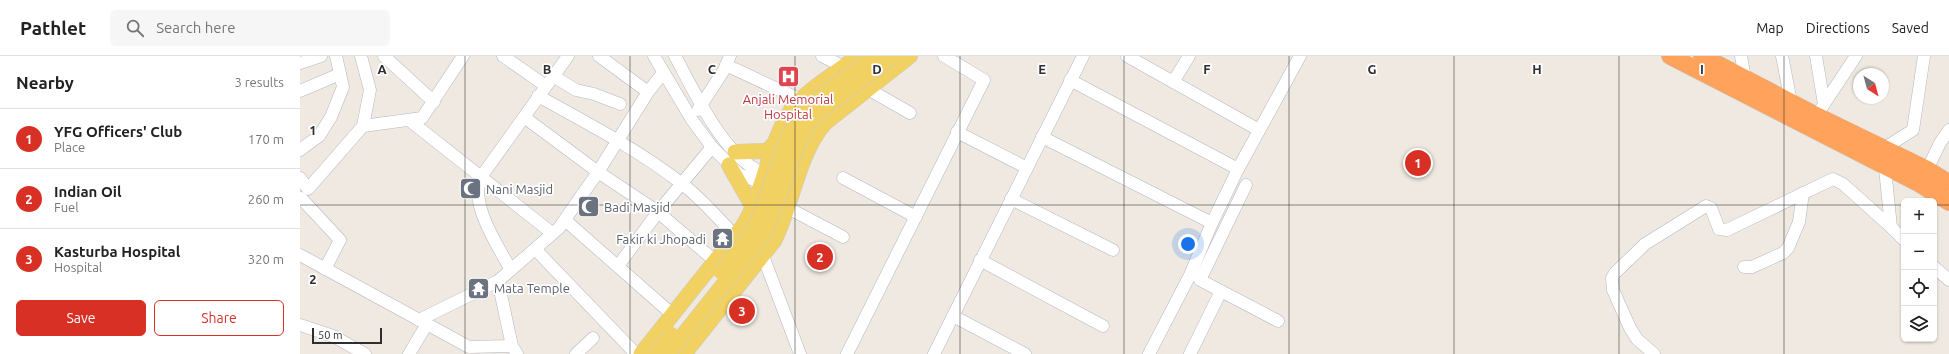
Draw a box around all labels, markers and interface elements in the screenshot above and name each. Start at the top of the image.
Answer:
search box [110,10,390,46]
text: Pathlet [20,17,86,39]
icon: search [124,17,146,39]
text: Search here [156,19,236,36]
text: Map [1756,20,1784,36]
text: Directions [1806,20,1870,36]
text: Saved [1892,20,1929,36]
text: A [377,62,387,76]
text: B [543,62,552,76]
text: C [708,62,717,76]
text: D [872,62,882,76]
text: E [1038,62,1046,76]
text: F [1203,62,1211,76]
text: G [1368,62,1377,76]
text: H [1532,62,1542,76]
text: I [1700,62,1704,76]
hospital icon: Anjali Memorial Hospital [775,64,801,90]
north arrow [1853,68,1889,104]
text: Nearby [16,73,74,92]
text: 3 results [234,75,284,89]
place label: Anjali Memorial Hospital [743,92,834,121]
text: YFG Officers' Club [54,123,182,140]
text: 1 [309,123,317,137]
text: 1 [25,132,33,146]
text: 170 m [248,132,284,146]
text: Place [54,140,85,154]
pin: 1 [1405,148,1431,178]
mosque icon: Nani Masjid [457,176,483,202]
place label: Nani Masjid [486,182,553,196]
text: Indian Oil [54,183,121,200]
text: 2 [25,192,33,206]
text: 260 m [248,192,284,206]
mosque icon: Badi Masjid [575,194,601,220]
map controls [1901,198,1937,342]
button: + [1901,198,1937,234]
text: Fuel [54,200,79,214]
place label: Badi Masjid [604,200,670,214]
temple icon: Fakir ki Jhopadi [709,226,735,252]
place label: Fakir ki Jhopadi [616,232,706,246]
your location [1178,234,1198,254]
button: − [1901,234,1937,270]
pin: 2 [807,242,833,272]
text: Kasturba Hospital [54,243,180,260]
text: 3 [25,252,33,266]
text: 320 m [248,252,284,266]
text: Hospital [54,260,102,274]
button: locate [1901,270,1937,306]
text: 2 [309,272,317,286]
temple icon: Mata Temple [466,275,492,301]
place label: Mata Temple [494,281,570,295]
pin: 3 [729,296,755,326]
button: Save [16,300,146,336]
button: Share [154,300,284,336]
button: layers [1901,306,1937,342]
scale bar [312,326,382,345]
text: 50 m [318,329,342,341]

